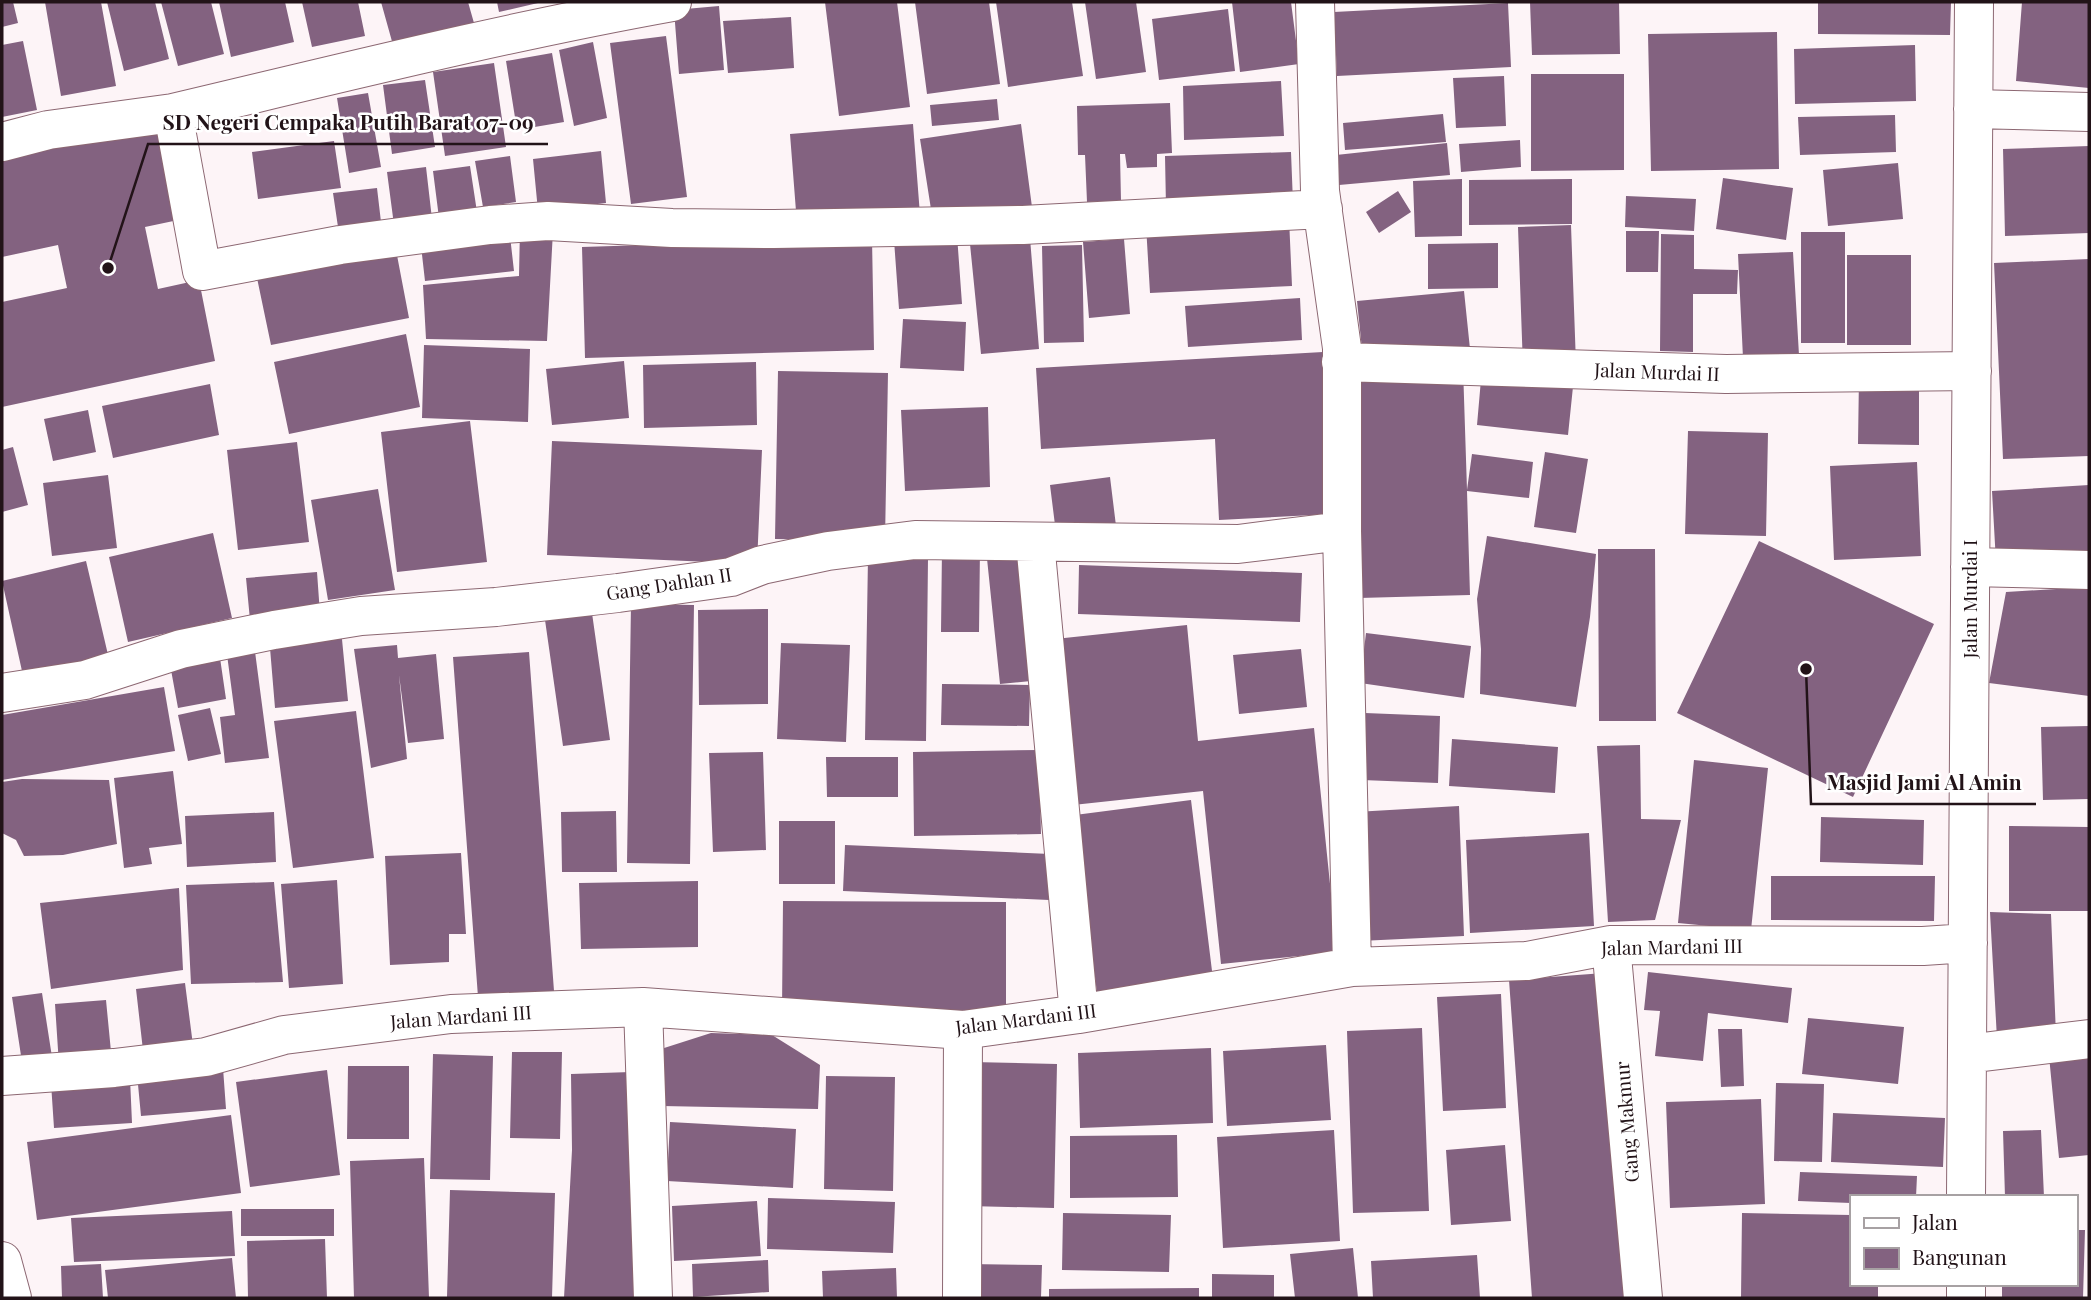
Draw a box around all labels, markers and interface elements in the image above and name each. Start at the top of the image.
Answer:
callout: SD Negeri Cempaka Putih Barat 07-09 [148,102,548,144]
text: SD Negeri Cempaka Putih Barat 07-09 [162,107,534,135]
street label: Jalan Murdai II [1593,356,1720,386]
street label: Jalan Murdai I [1956,540,1982,659]
street label: Gang Dahlan II [604,560,733,606]
callout: Masjid Jami Al Amin [1811,762,2036,804]
text: Masjid Jami Al Amin [1826,767,2022,795]
street label: Jalan Mardani III [1600,932,1743,960]
street label: Jalan Mardani III [953,996,1098,1040]
street label: Jalan Mardani III [388,998,533,1034]
street label: Gang Makmur [1608,1060,1644,1184]
legend [1850,1195,2077,1286]
text: Jalan [1911,1207,1958,1235]
text: Bangunan [1912,1242,2007,1270]

